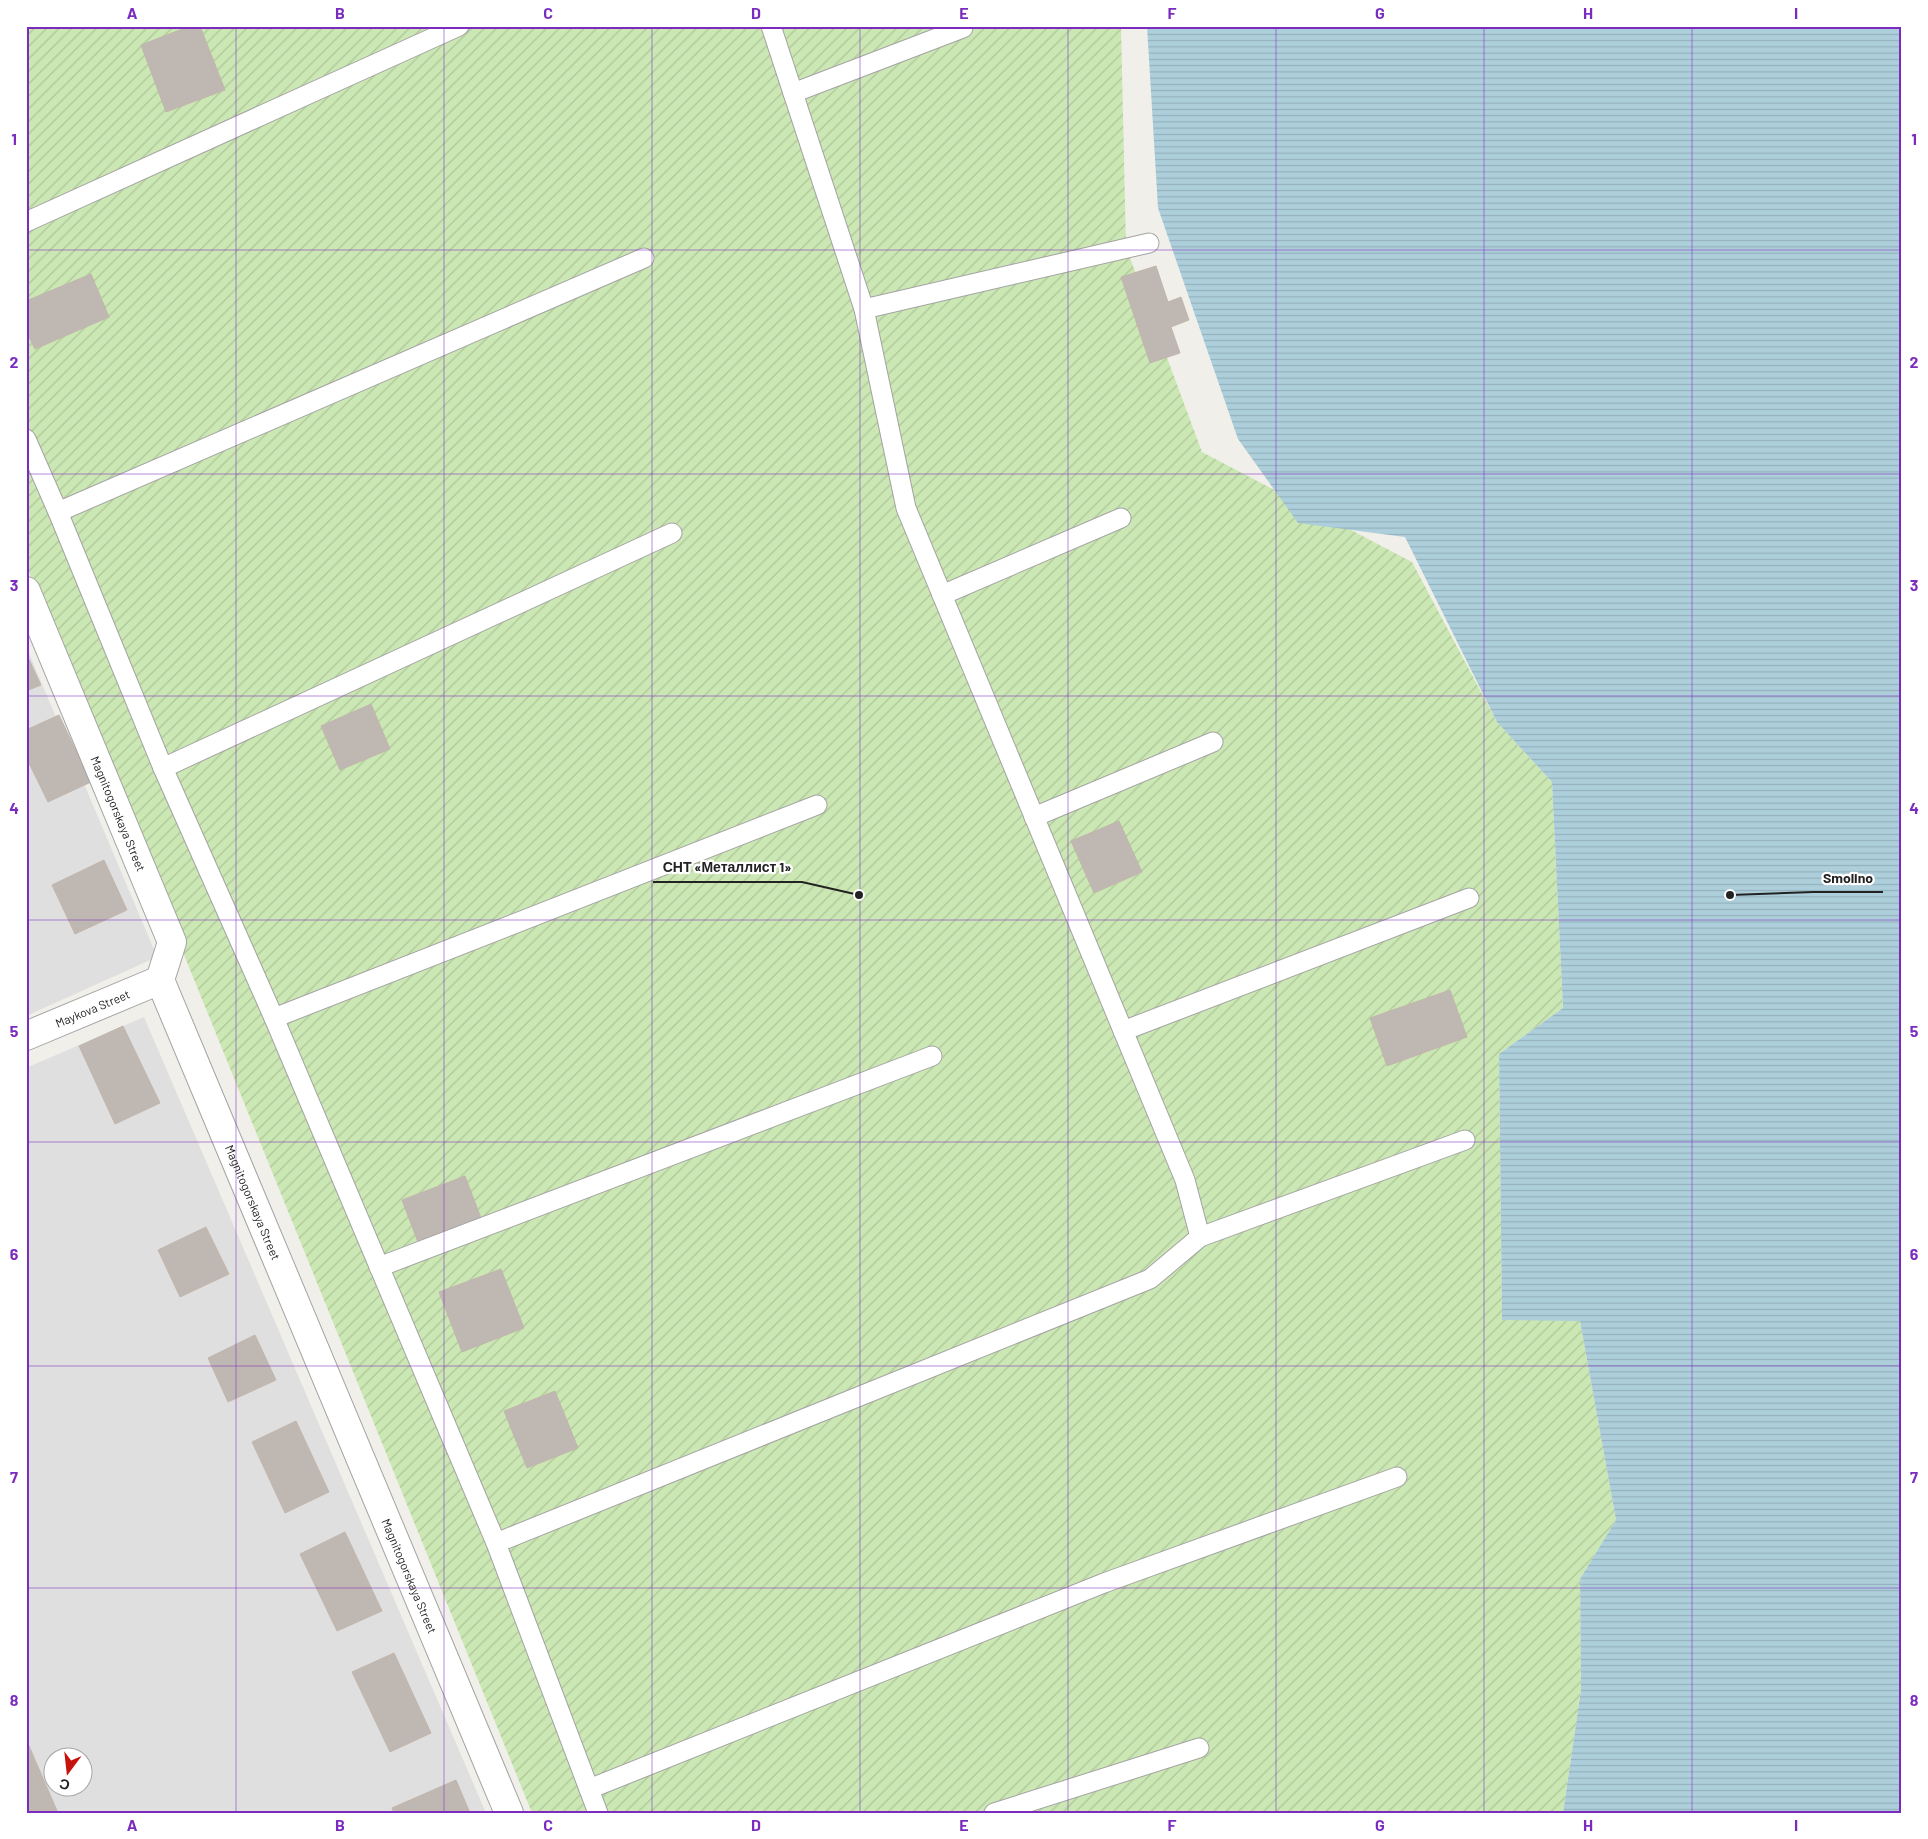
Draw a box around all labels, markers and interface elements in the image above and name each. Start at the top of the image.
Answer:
text: A [127,3,138,22]
text: B [335,3,345,22]
text: C [543,3,553,22]
text: D [751,3,761,22]
text: E [959,3,969,22]
text: F [1168,3,1177,22]
text: G [1375,3,1385,22]
text: H [1583,3,1593,22]
text: I [1794,3,1798,22]
text: 1 [11,129,17,148]
text: 1 [1911,129,1917,148]
text: 2 [10,352,19,371]
text: 2 [1910,352,1919,371]
text: 3 [10,575,18,594]
text: 3 [1910,575,1918,594]
street label: Magnitogorskaya Street [88,754,149,873]
text: 4 [9,798,19,817]
text: 4 [1909,798,1919,817]
callout: СНТ «Металлист 1» [653,853,802,882]
text: СНТ «Металлист 1» [663,858,791,875]
callout: Smolino [1813,863,1883,892]
text: Smolino [1823,869,1873,886]
street label: Maykova Street [53,987,132,1030]
text: 5 [10,1021,19,1040]
text: 5 [1910,1021,1919,1040]
street label: Magnitogorskaya Street [223,1143,283,1262]
text: 6 [10,1244,19,1263]
text: 6 [1910,1244,1919,1263]
text: 7 [10,1467,18,1486]
text: 7 [1910,1467,1918,1486]
street label: Magnitogorskaya Street [379,1516,440,1635]
text: 8 [10,1690,19,1709]
text: 8 [1910,1690,1919,1709]
north arrow [42,1746,92,1796]
text: С [57,1776,72,1795]
text: A [127,1815,138,1834]
text: B [335,1815,345,1834]
text: C [543,1815,553,1834]
text: D [751,1815,761,1834]
text: E [959,1815,969,1834]
text: F [1168,1815,1177,1834]
text: G [1375,1815,1385,1834]
text: H [1583,1815,1593,1834]
text: I [1794,1815,1798,1834]

